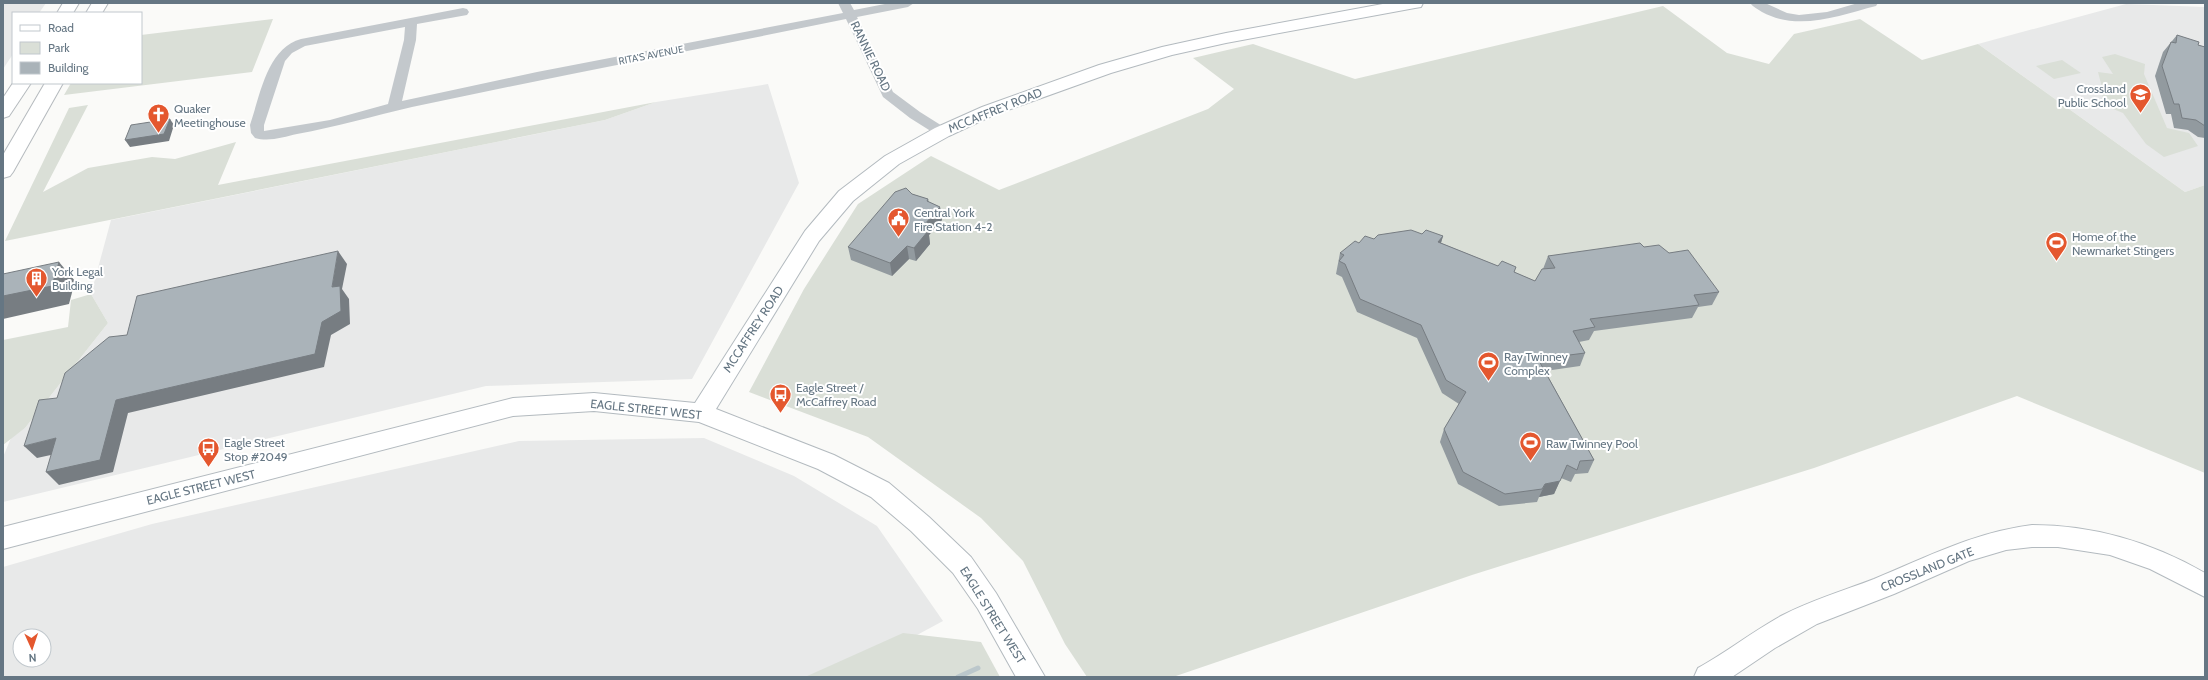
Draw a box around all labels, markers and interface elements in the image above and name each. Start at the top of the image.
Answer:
legend [12,12,142,84]
street label: RANNIE ROAD [848,18,895,94]
text: Road [48,20,74,35]
text: Park [48,40,70,55]
street label: RITA'S AVENUE [617,42,685,68]
text: Building [48,60,90,75]
place label: Crossland Public School [2058,81,2126,110]
school or university icon: Crossland Public School [2128,82,2154,115]
street label: MCCAFFREY ROAD [946,84,1044,136]
place label: Quaker Meetinghouse [174,101,246,130]
church icon: Quaker Meetinghouse [145,102,171,135]
place label: Central York Fire Station 4-2 [914,205,992,234]
public building icon: Central York Fire Station 4-2 [885,206,911,239]
place label: Home of the Newmarket Stingers [2072,229,2174,258]
sports icon: Home of the Newmarket Stingers [2043,230,2069,263]
place label: York Legal Building [51,264,103,293]
building icon: York Legal Building [24,265,50,298]
street label: MCCAFFREY ROAD [719,283,787,375]
place label: Ray Twinney Complex [1504,349,1568,378]
sports icon: Ray Twinney Complex [1475,350,1501,383]
place label: Eagle Street / McCaffrey Road [796,380,876,409]
bus stop icon: Eagle Street / McCaffrey Road [767,381,793,414]
street label: EAGLE STREET WEST [590,396,703,422]
sports icon: Raw Twinney Pool [1517,430,1543,463]
place label: Eagle Street Stop #2049 [224,435,288,464]
bus stop icon: Eagle Street Stop #2049 [195,436,221,469]
place label: Raw Twinney Pool [1546,436,1638,451]
street label: EAGLE STREET WEST [145,466,258,508]
street label: CROSSLAND GATE [1878,543,1976,594]
street label: EAGLE STREET WEST [957,564,1029,667]
north arrow [12,628,52,668]
text: N [28,651,37,665]

